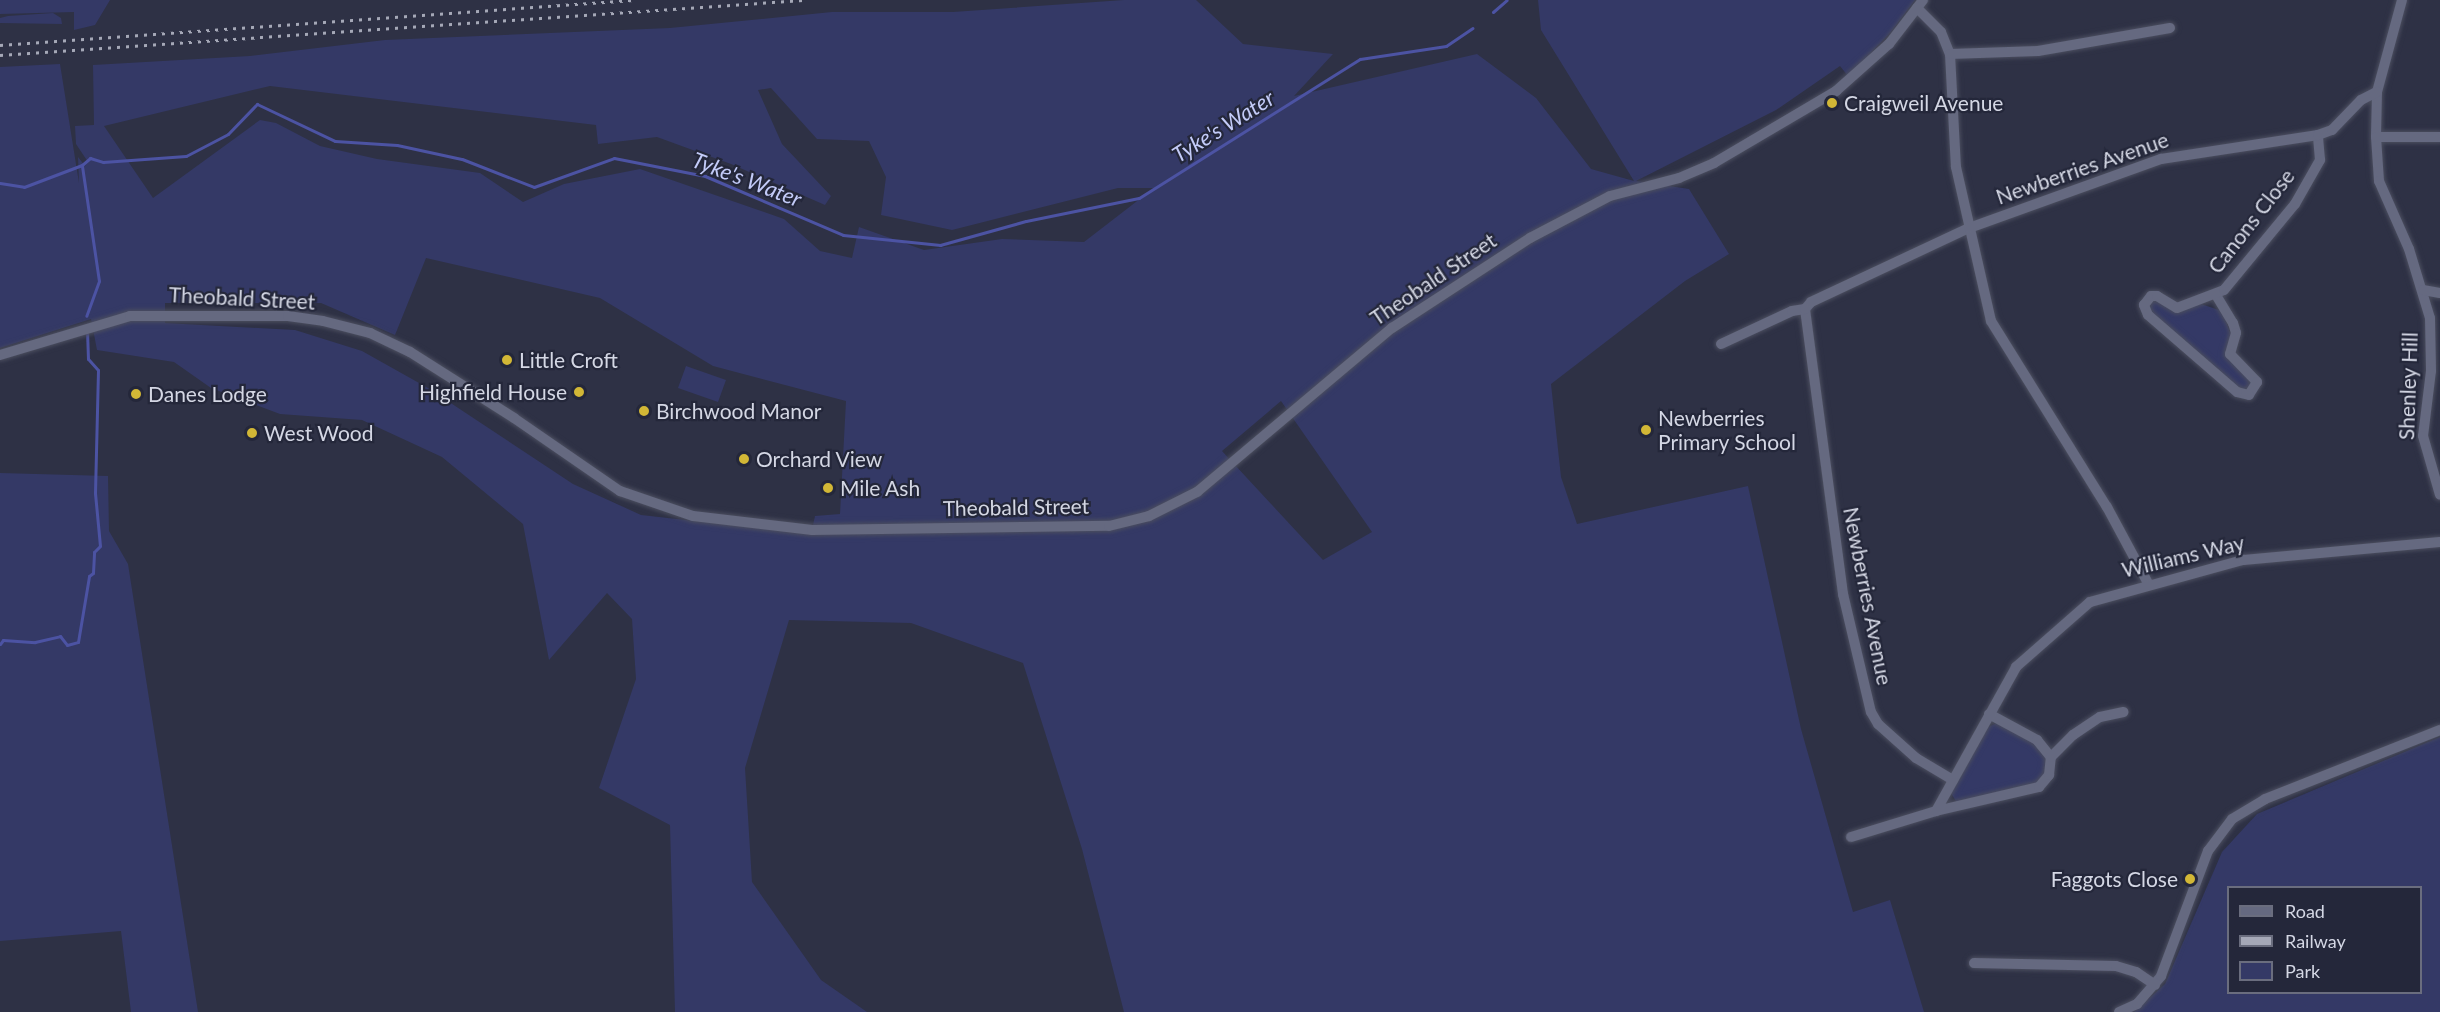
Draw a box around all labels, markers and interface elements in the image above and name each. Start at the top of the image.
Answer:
water label: Tyke's Water [1167,84,1279,168]
place label: Craigweil Avenue [1844,90,2004,116]
marker: Craigweil Avenue [1825,96,1839,110]
street label: Newberries Avenue [1992,127,2172,209]
water label: Tyke's Water [688,146,806,212]
street label: Canons Close [2202,164,2300,278]
street label: Theobald Street [1365,228,1501,330]
street label: Theobald Street [168,282,316,314]
street label: Shenley Hill [2394,331,2422,441]
place label: Little Croft [519,347,618,373]
marker: Little Croft [500,353,514,367]
place label: Highfield House [419,379,567,405]
place label: Danes Lodge [148,381,267,407]
marker: Highfield House [572,385,586,399]
marker: Danes Lodge [129,387,143,401]
place label: Birchwood Manor [656,398,821,424]
marker: Birchwood Manor [637,404,651,418]
place label: Newberries Primary School [1658,405,1796,455]
place label: West Wood [264,420,374,446]
marker: Newberries Primary School [1639,423,1653,437]
marker: West Wood [245,426,259,440]
place label: Orchard View [756,446,883,472]
marker: Orchard View [737,452,751,466]
place label: Mile Ash [840,475,921,501]
marker: Mile Ash [821,481,835,495]
street label: Theobald Street [943,493,1089,521]
street label: Newberries Avenue [1838,505,1898,687]
street label: Williams Way [2119,530,2247,582]
place label: Faggots Close [2051,866,2178,892]
marker: Faggots Close [2183,872,2197,886]
legend [2227,886,2422,994]
text: Road [2285,900,2325,922]
text: Railway [2285,930,2346,952]
text: Park [2285,960,2320,982]

